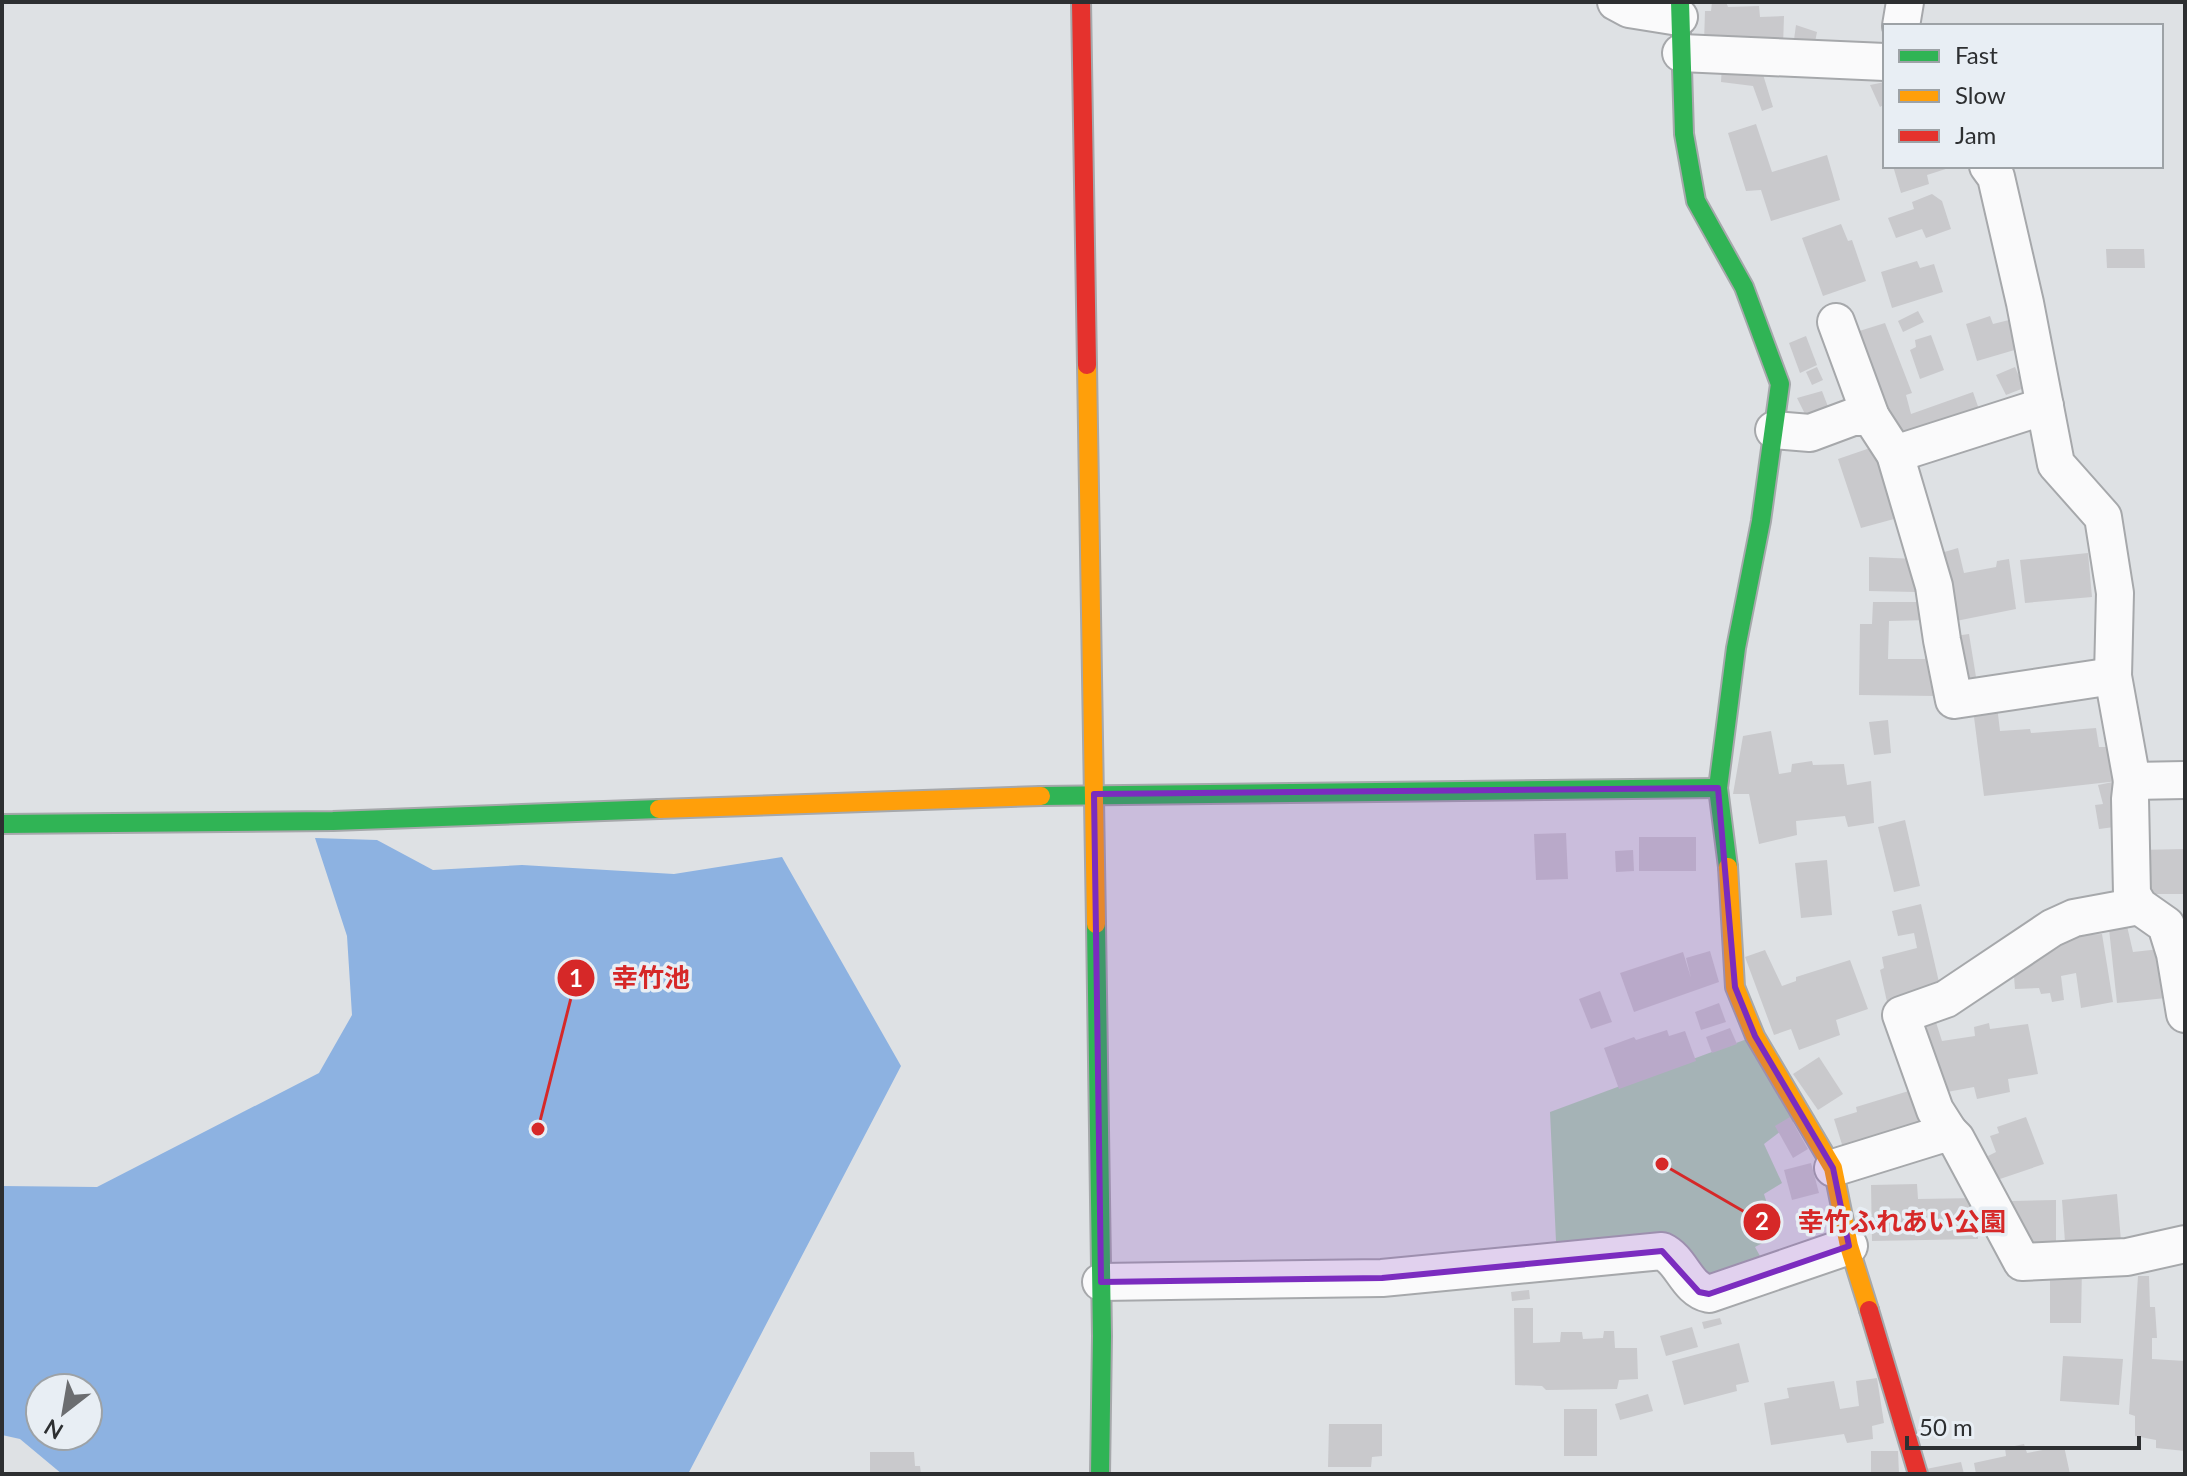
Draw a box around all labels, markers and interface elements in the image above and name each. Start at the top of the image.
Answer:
legend [1883,24,2163,168]
text: Fast [1955,40,1998,69]
text: Slow [1955,80,2006,109]
text: Jam [1955,120,1996,149]
callout: 幸竹池 [556,953,706,1003]
text: 幸竹池 [612,961,690,993]
text: 1 [569,963,583,992]
callout: 幸竹ふれあい公園 [1742,1197,2022,1247]
text: 幸竹ふれあい公園 [1798,1205,2006,1237]
text: 2 [1755,1206,1769,1235]
north arrow [24,1372,104,1452]
scale bar [1907,1400,2139,1450]
text: 50 m [1919,1412,1973,1441]
text: N [39,1414,68,1446]

